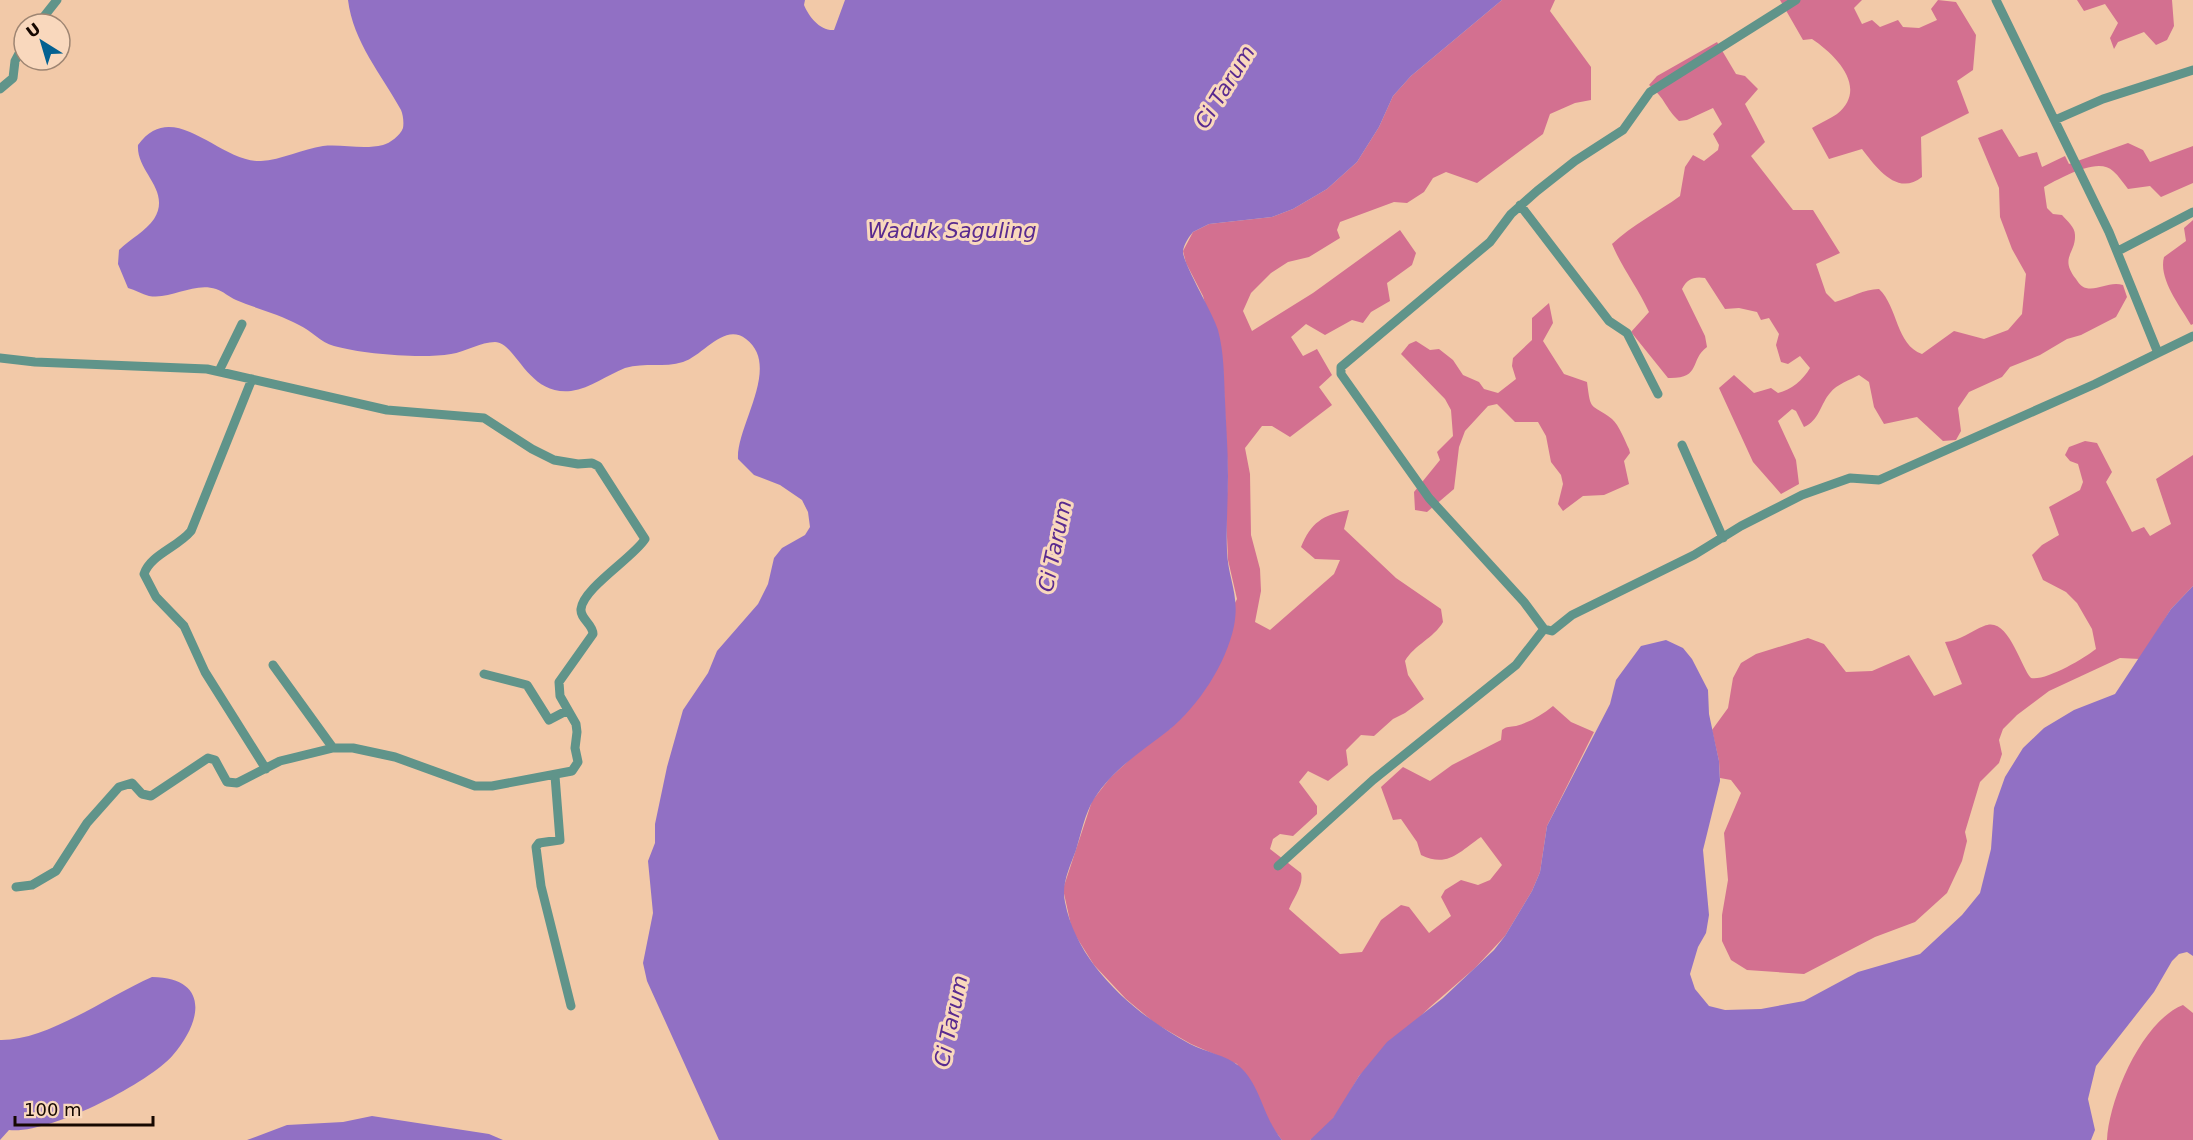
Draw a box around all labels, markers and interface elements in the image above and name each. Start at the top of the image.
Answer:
north arrow [12,12,72,72]
text: U [22,19,44,42]
water label: Ci Tarum [1190,41,1260,133]
water label: Waduk Saguling [867,219,1037,243]
water label: Ci Tarum [1034,498,1076,594]
water label: Ci Tarum [930,973,972,1069]
scale bar [15,1089,153,1127]
text: 100 m [24,1099,82,1120]

